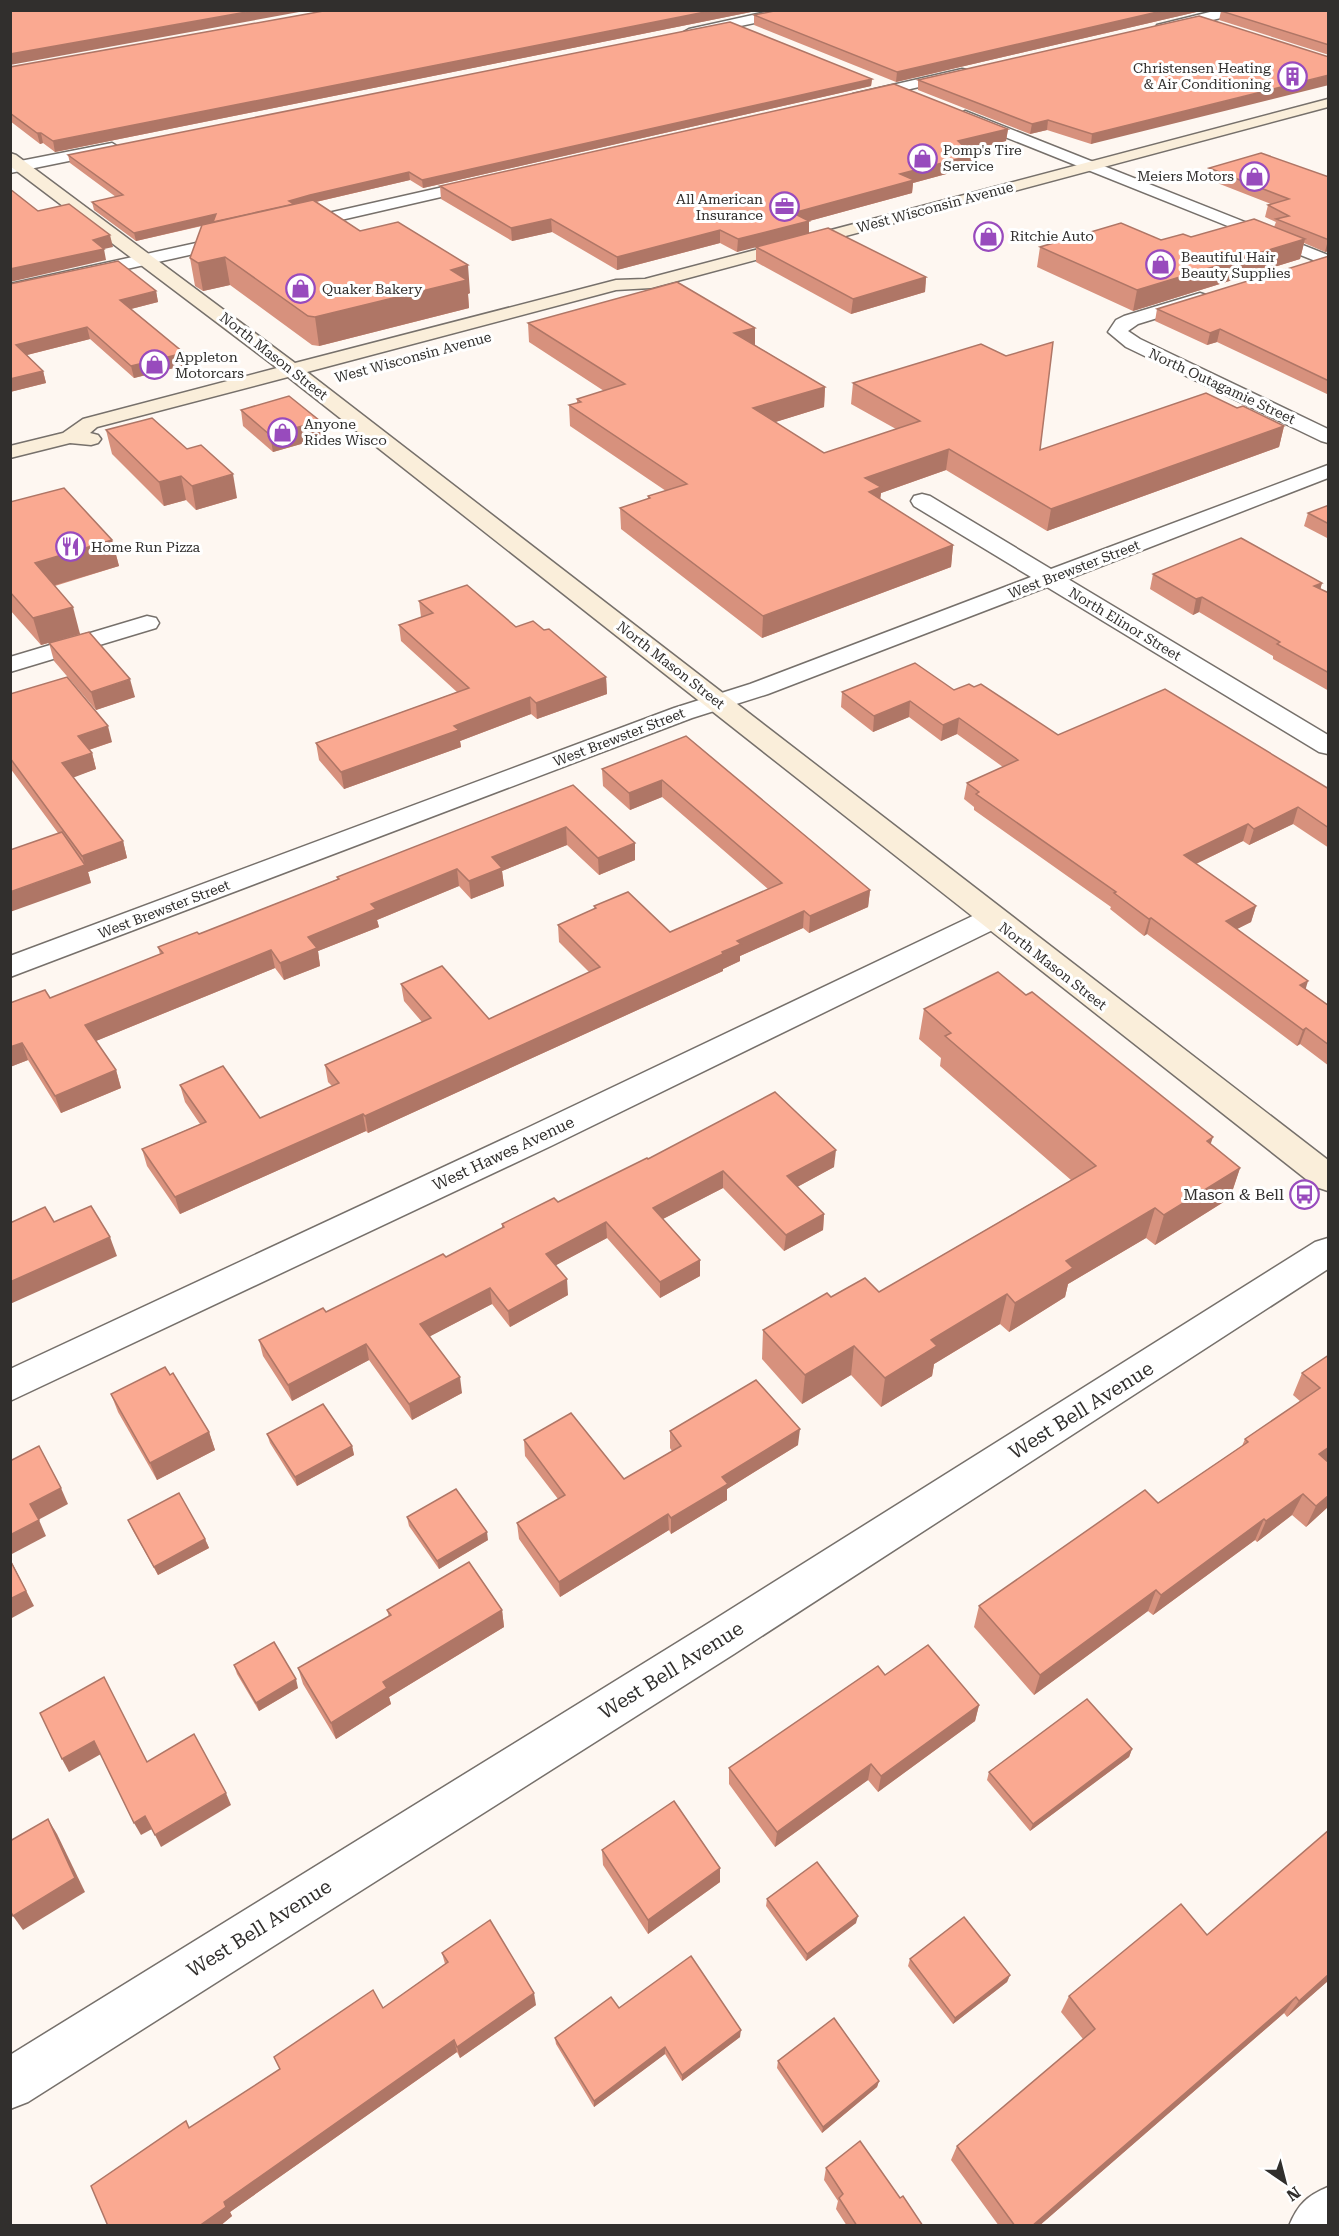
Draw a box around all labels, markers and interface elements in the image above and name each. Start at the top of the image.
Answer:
place label: Christensen Heating & Air Conditioning [1133,60,1271,92]
building icon: Christensen Heating & Air Conditioning [1276,60,1308,92]
shop icon: Pomp's Tire Service [906,142,938,174]
place label: Pomp's Tire Service [943,142,1022,174]
shop icon: Meiers Motors [1239,160,1271,192]
place label: Meiers Motors [1137,168,1234,184]
street label: West Wisconsin Avenue [855,178,1015,236]
place label: All American Insurance [676,191,763,223]
office icon: All American Insurance [768,191,800,223]
shop icon: Ritchie Auto [973,220,1005,252]
place label: Ritchie Auto [1010,228,1094,244]
shop icon: Beautiful Hair Beauty Supplies [1144,249,1176,281]
place label: Beautiful Hair Beauty Supplies [1181,249,1291,281]
shop icon: Quaker Bakery [285,273,317,305]
place label: Quaker Bakery [322,281,423,297]
street label: North Mason Street [217,309,331,403]
street label: West Wisconsin Avenue [333,328,493,386]
street label: North Outagamie Street [1146,345,1298,427]
shop icon: Appleton Motorcars [138,349,170,381]
place label: Appleton Motorcars [175,349,244,381]
shop icon: Anyone Rides Wisco [267,416,299,448]
place label: Anyone Rides Wisco [304,416,387,448]
restaurant icon: Home Run Pizza [54,531,86,563]
street label: West Brewster Street [1006,537,1142,601]
place label: Home Run Pizza [91,539,201,555]
street label: North Elinor Street [1066,584,1184,664]
street label: North Mason Street [614,618,728,712]
street label: West Brewster Street [551,705,687,769]
street label: West Brewster Street [96,877,232,941]
street label: North Mason Street [996,919,1110,1013]
street label: West Hawes Avenue [429,1112,577,1195]
bus stop icon: Mason & Bell [1289,1178,1321,1210]
place label: Mason & Bell [1183,1185,1284,1204]
street label: West Bell Avenue [1004,1356,1158,1464]
street label: West Bell Avenue [594,1616,748,1724]
street label: West Bell Avenue [182,1874,336,1982]
north arrow [1255,2152,1315,2212]
text: N [1283,2183,1304,2205]

